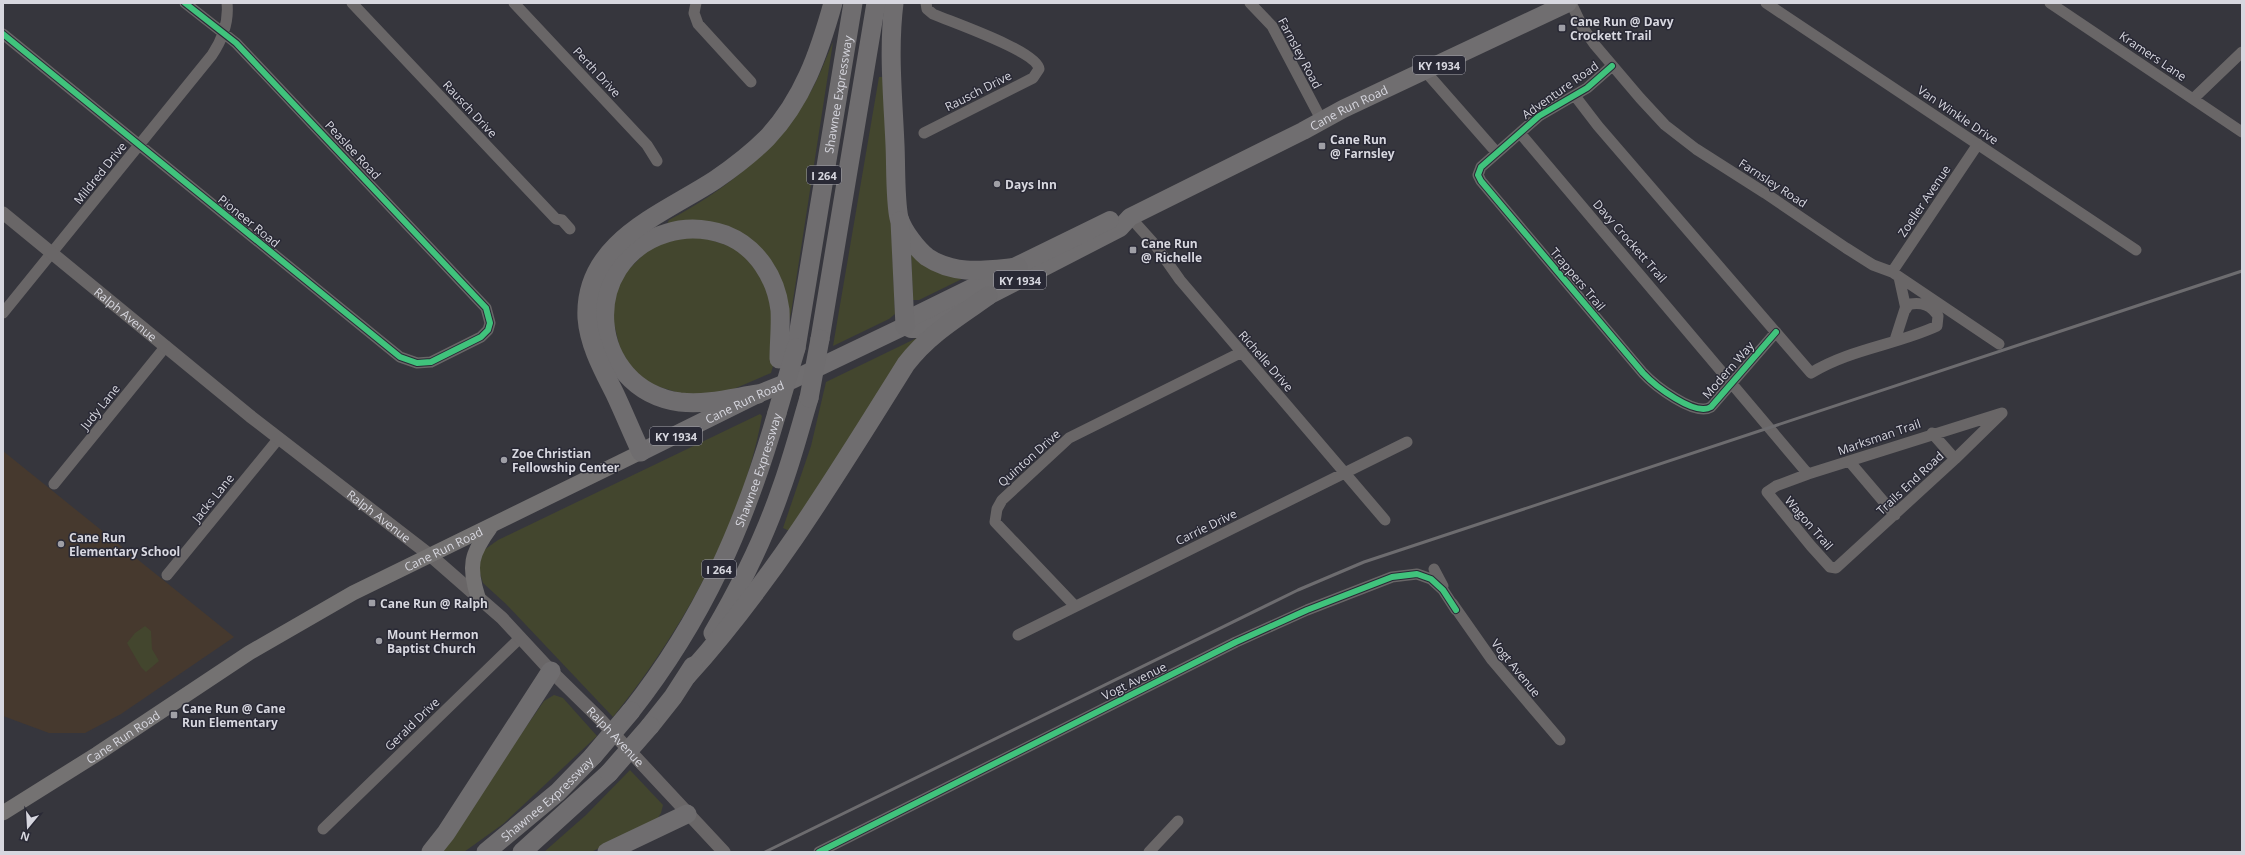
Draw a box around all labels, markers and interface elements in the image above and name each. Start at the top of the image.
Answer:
place label: Cane Run @ Davy Crockett Trail [1570,13,1674,44]
street label: Farnsley Road [1274,14,1326,92]
marker: Cane Run @ Davy Crockett Trail [1557,23,1567,33]
street label: Kramers Lane [2116,27,2190,85]
street label: Shawnee Expressway [820,33,856,155]
street label: Perth Drive [569,43,625,101]
road number: KY 1934 [1413,56,1465,74]
street label: Adventure Road [1518,57,1602,123]
street label: Rausch Drive [942,67,1015,115]
street label: Rausch Drive [439,77,501,142]
street label: Cane Run Road [1307,81,1390,134]
street label: Van Winkle Drive [1914,82,2002,149]
street label: Peaslee Road [321,117,385,183]
place label: Cane Run @ Farnsley [1330,131,1395,162]
street label: Mildred Drive [70,138,131,208]
marker: Cane Run @ Farnsley [1317,141,1327,151]
street label: Farnsley Road [1736,155,1810,211]
street label: Zoeller Avenue [1894,161,1955,240]
road number: I 264 [807,166,841,184]
place label: Days Inn [1005,176,1057,193]
marker: Days Inn [992,179,1002,189]
street label: Pioneer Road [215,191,283,251]
street label: Davy Crockett Trail [1589,196,1671,286]
place label: Cane Run @ Richelle [1141,235,1202,266]
street label: Trappers Trail [1547,244,1609,314]
marker: Cane Run @ Richelle [1128,245,1138,255]
road number: KY 1934 [994,271,1046,289]
street label: Ralph Avenue [91,283,161,345]
street label: Richelle Drive [1235,327,1297,395]
street label: Modern Way [1698,337,1758,402]
street label: Cane Run Road [702,376,786,427]
street label: Judy Lane [76,380,124,434]
street label: Shawnee Expressway [730,410,785,529]
street label: Marksman Trail [1835,415,1923,459]
street label: Quinton Drive [994,425,1064,491]
road number: KY 1934 [650,427,702,445]
place label: Zoe Christian Fellowship Center [512,445,620,476]
street label: Trails End Road [1873,447,1947,519]
marker: Zoe Christian Fellowship Center [499,455,509,465]
street label: Jacks Lane [188,470,238,527]
street label: Ralph Avenue [344,486,415,546]
street label: Wagon Trail [1781,492,1837,554]
street label: Carrie Drive [1172,505,1240,549]
street label: Cane Run Road [401,522,485,575]
place label: Cane Run Elementary School [69,529,180,560]
marker: Cane Run Elementary School [56,539,66,549]
road number: I 264 [702,560,736,578]
place label: Cane Run @ Ralph [380,595,488,612]
marker: Cane Run @ Ralph [367,598,377,608]
place label: Mount Hermon Baptist Church [387,626,479,657]
street label: Vogt Avenue [1487,635,1545,701]
marker: Mount Hermon Baptist Church [374,636,384,646]
street label: Vogt Avenue [1099,658,1169,704]
street label: Gerald Drive [381,693,443,754]
place label: Cane Run @ Cane Run Elementary [182,700,286,731]
street label: Ralph Avenue [583,702,649,770]
street label: Cane Run Road [83,706,163,767]
marker: Cane Run @ Cane Run Elementary [169,710,179,720]
street label: Shawnee Expressway [497,752,597,845]
north arrow [8,807,48,847]
text: N [18,828,31,846]

